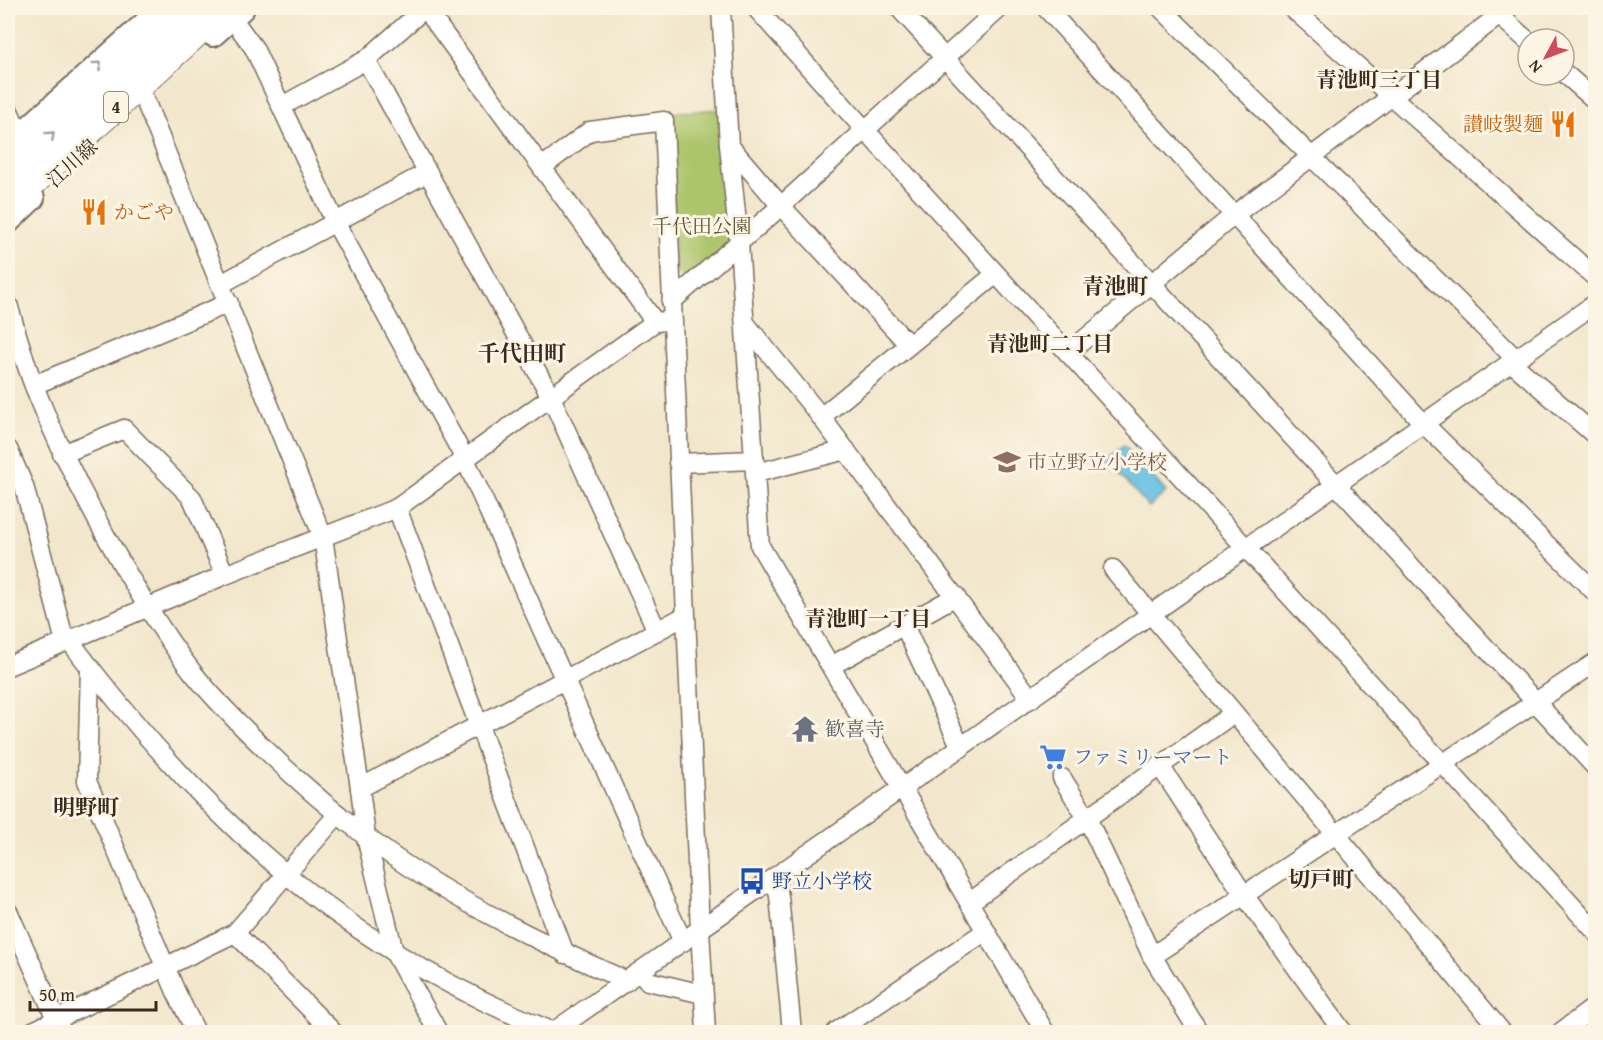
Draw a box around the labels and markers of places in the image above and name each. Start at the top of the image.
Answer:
place label: 讃岐製麺 [1463,109,1543,138]
restaurant icon: 讃岐製麺 [1548,109,1578,139]
restaurant icon: かごや [79,197,109,227]
place label: かごや [114,197,174,226]
school or university icon: 市立野立小学校 [992,447,1022,477]
place label: 市立野立小学校 [1027,447,1167,476]
temple icon: 歓喜寺 [790,714,820,744]
place label: 歓喜寺 [825,714,885,743]
supermarket icon: ファミリーマート [1038,742,1068,772]
place label: ファミリーマート [1073,742,1233,771]
bus stop icon: 野立小学校 [737,866,767,896]
place label: 野立小学校 [772,866,872,895]

